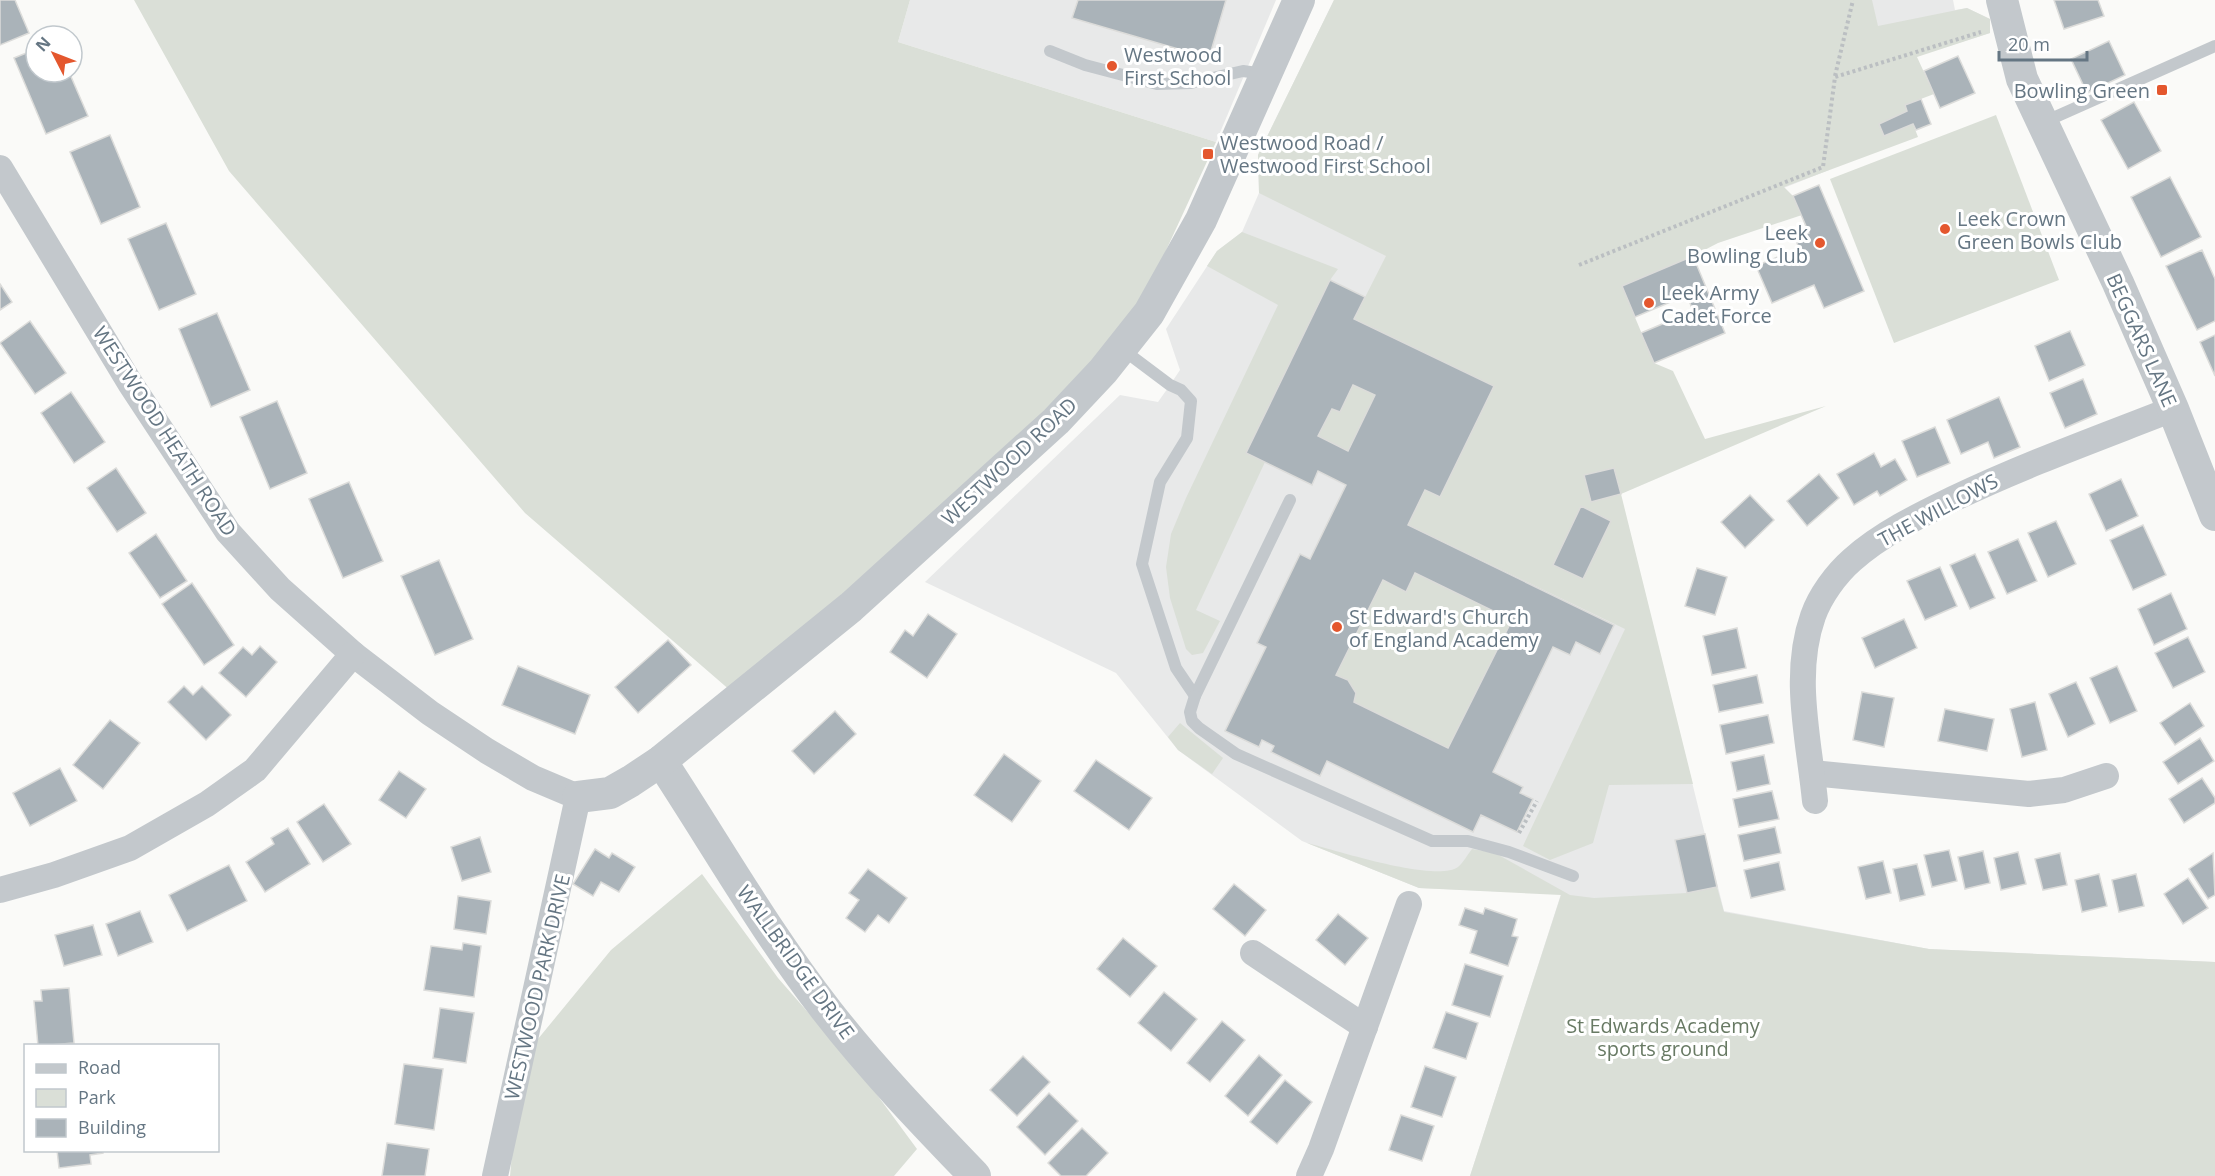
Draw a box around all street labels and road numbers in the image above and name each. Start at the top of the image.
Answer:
street label: BEGGARS LANE [2100,269,2184,411]
street label: WESTWOOD HEATH ROAD [87,321,243,541]
street label: WESTWOOD ROAD [935,391,1083,531]
street label: THE WILLOWS [1873,467,2003,553]
street label: WESTWOOD PARK DRIVE [498,872,576,1102]
street label: WALLBRIDGE DRIVE [731,880,861,1044]

